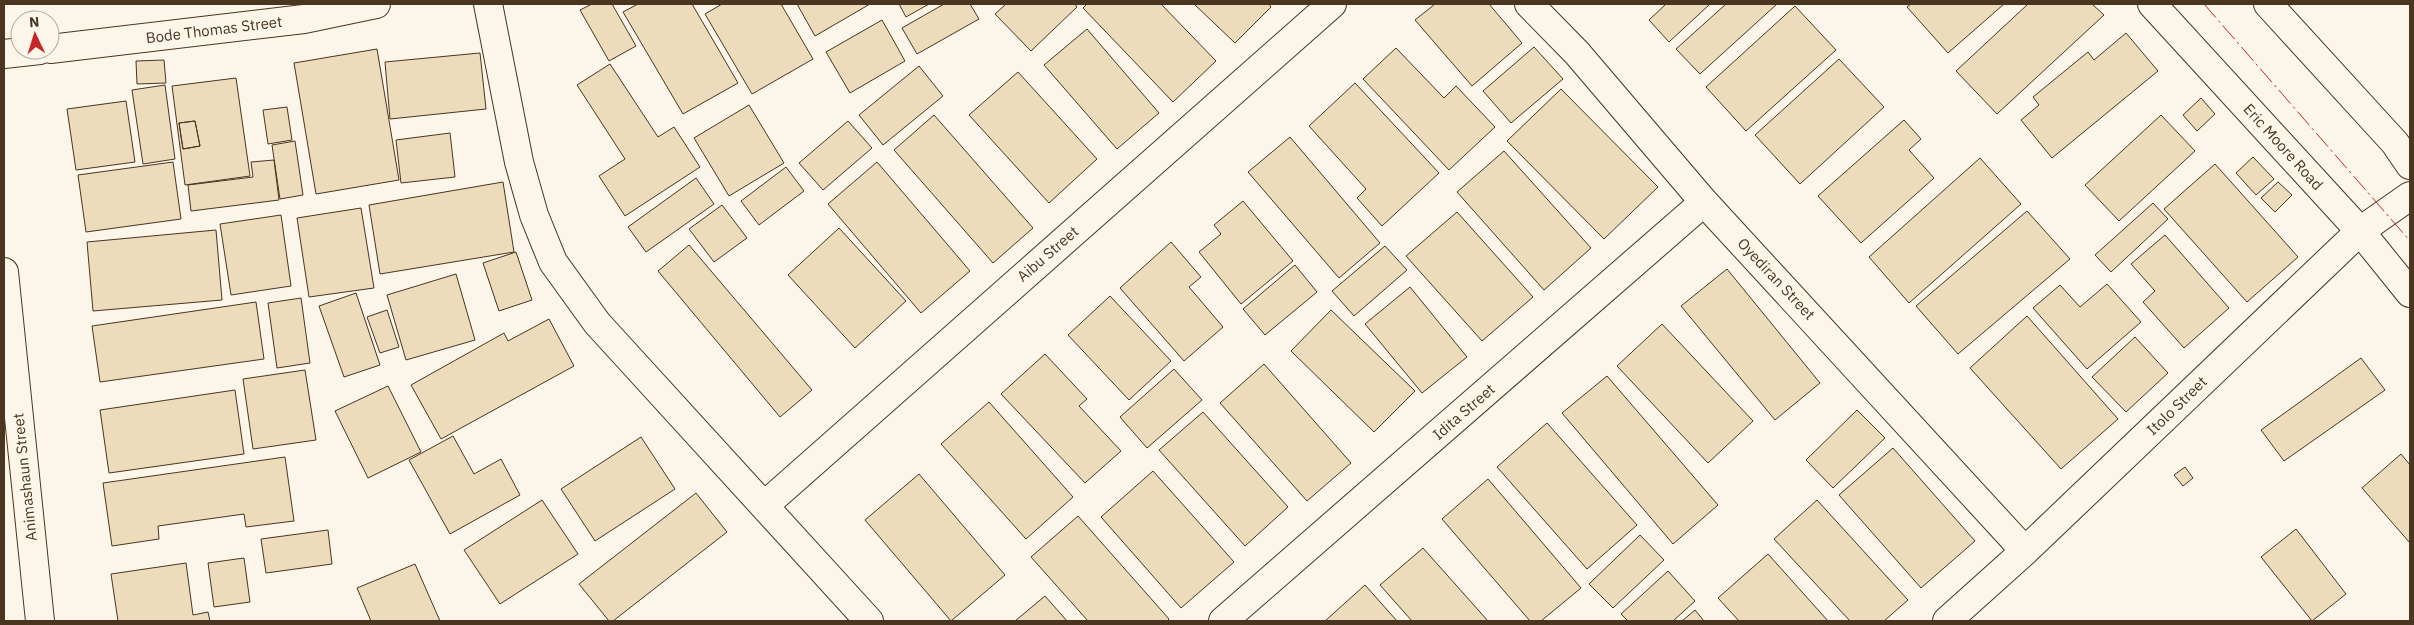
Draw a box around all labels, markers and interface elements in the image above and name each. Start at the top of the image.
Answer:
north arrow [10,10,60,60]
street label: Bode Thomas Street [145,12,283,47]
text: N [28,13,40,31]
street label: Eric Moore Road [2240,100,2327,194]
street label: Aibu Street [1013,222,1082,285]
street label: Oyediran Street [1733,234,1819,324]
street label: Itolo Street [2142,372,2211,439]
street label: Idita Street [1429,379,1499,444]
street label: Animashaun Street [8,412,41,542]

